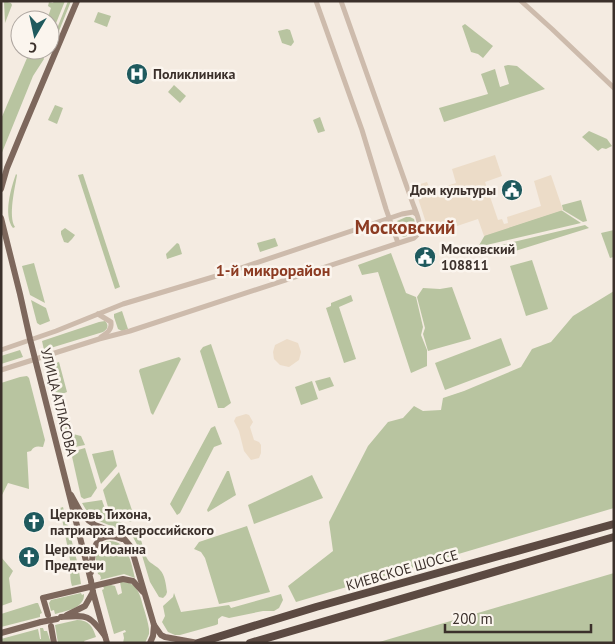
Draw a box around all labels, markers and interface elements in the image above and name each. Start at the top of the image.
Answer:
north arrow [10,10,60,60]
text: С [28,38,38,57]
hospital icon: Поликлиника [125,62,149,86]
place label: Поликлиника [153,65,235,83]
public building icon: Дом культуры [500,178,524,202]
place label: Дом культуры [410,181,496,199]
district label: Московский [355,215,455,239]
place label: Московский 108811 [441,240,515,274]
public building icon: Московский 108811 [413,245,437,269]
district label: 1-й микрорайон [216,260,330,280]
street label: УЛИЦА АТЛАСОВА [37,346,81,459]
place label: Церковь Тихона, патриарха Всероссийского [50,505,214,539]
church icon: Церковь Тихона, патриарха Всероссийского [22,510,46,534]
place label: Церковь Иоанна Предтечи [45,540,146,574]
church icon: Церковь Иоанна Предтечи [17,545,41,569]
street label: КИЕВСКОЕ ШОССЕ [344,545,460,595]
scale bar [445,602,591,634]
text: 200 m [452,609,493,628]

